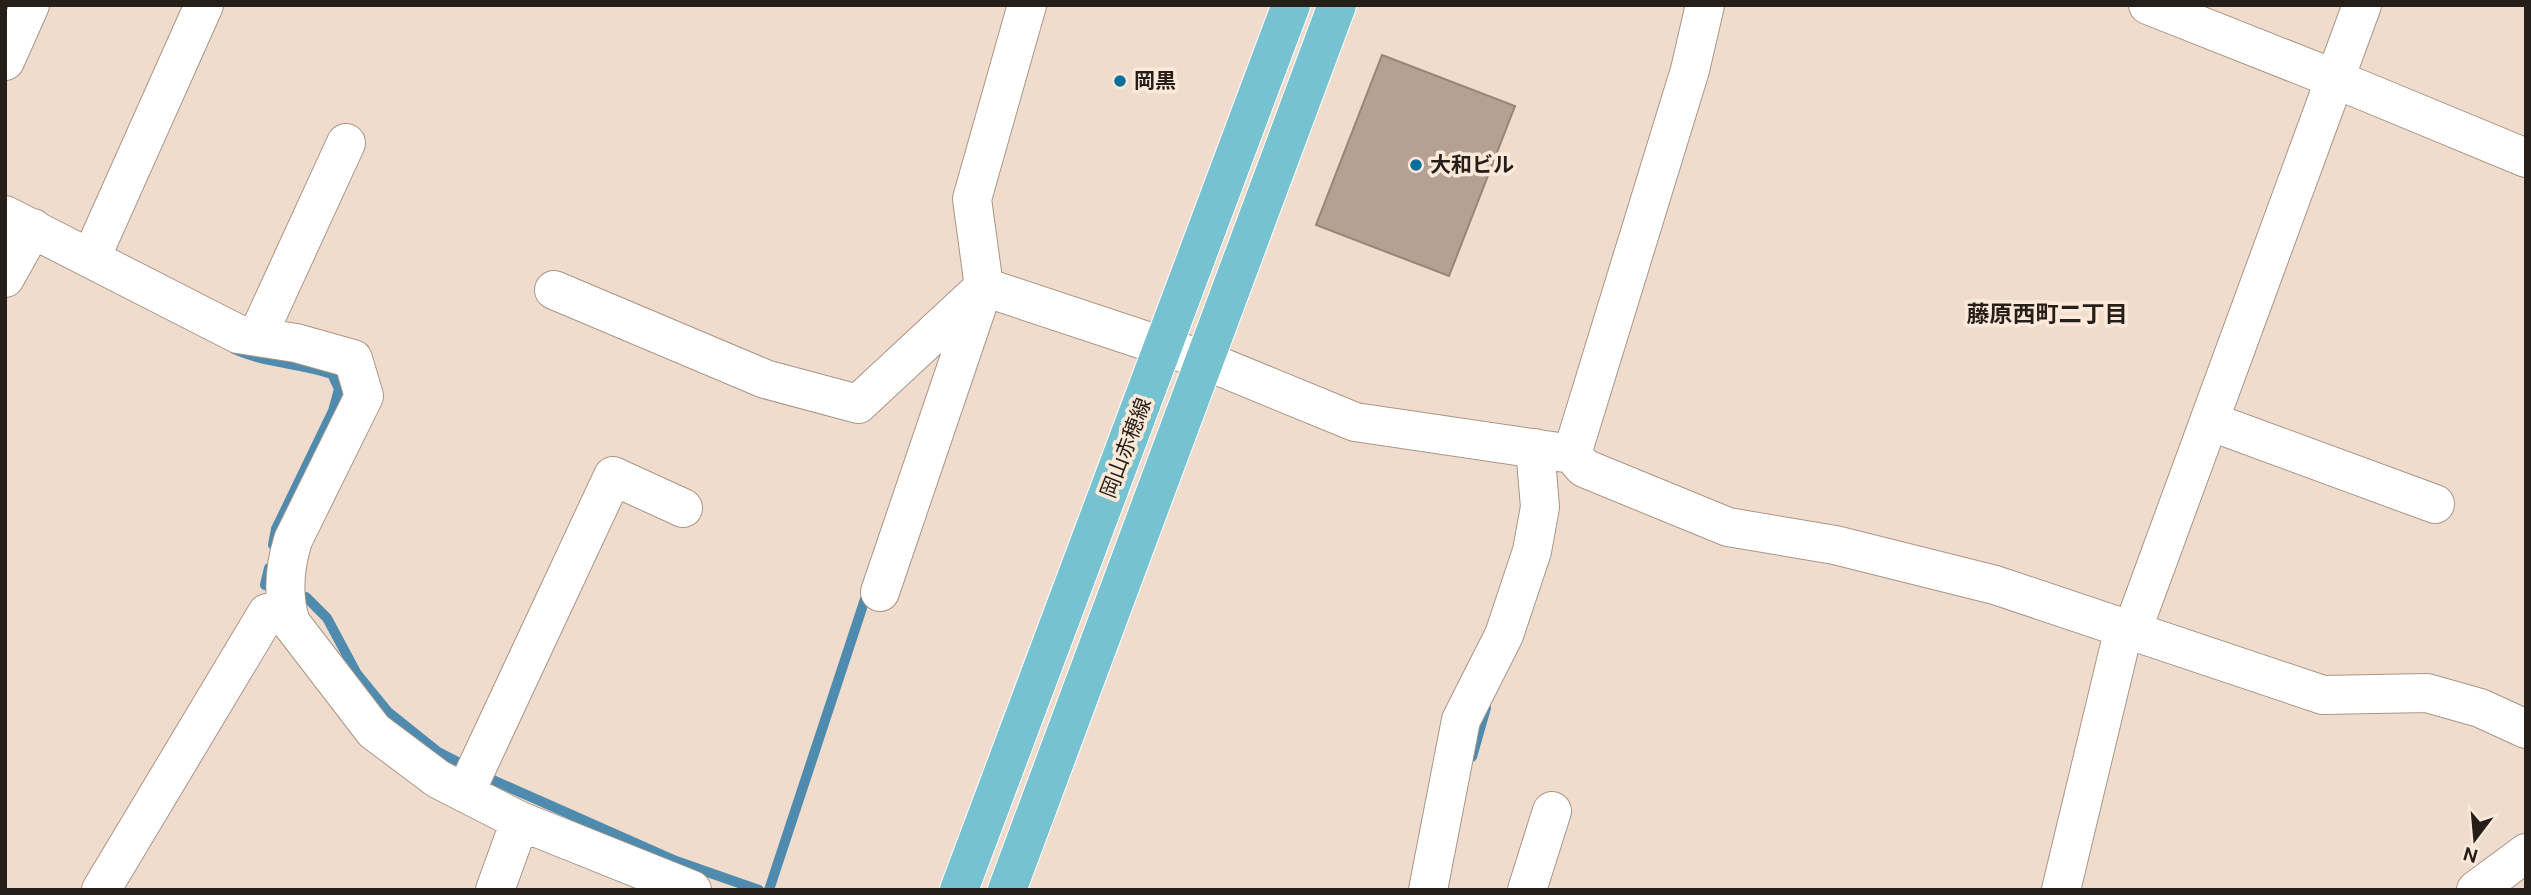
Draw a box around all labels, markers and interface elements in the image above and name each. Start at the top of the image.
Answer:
place label: 岡黒 [1134,67,1176,95]
marker: 岡黒 [1112,73,1128,89]
place label: 大和ビル [1430,151,1514,179]
marker: 大和ビル [1408,157,1424,173]
district label: 藤原西町二丁目 [1967,299,2128,329]
street label: 岡山赤穂線 [1094,394,1158,502]
north arrow [2440,804,2510,874]
text: N [2460,841,2481,869]

